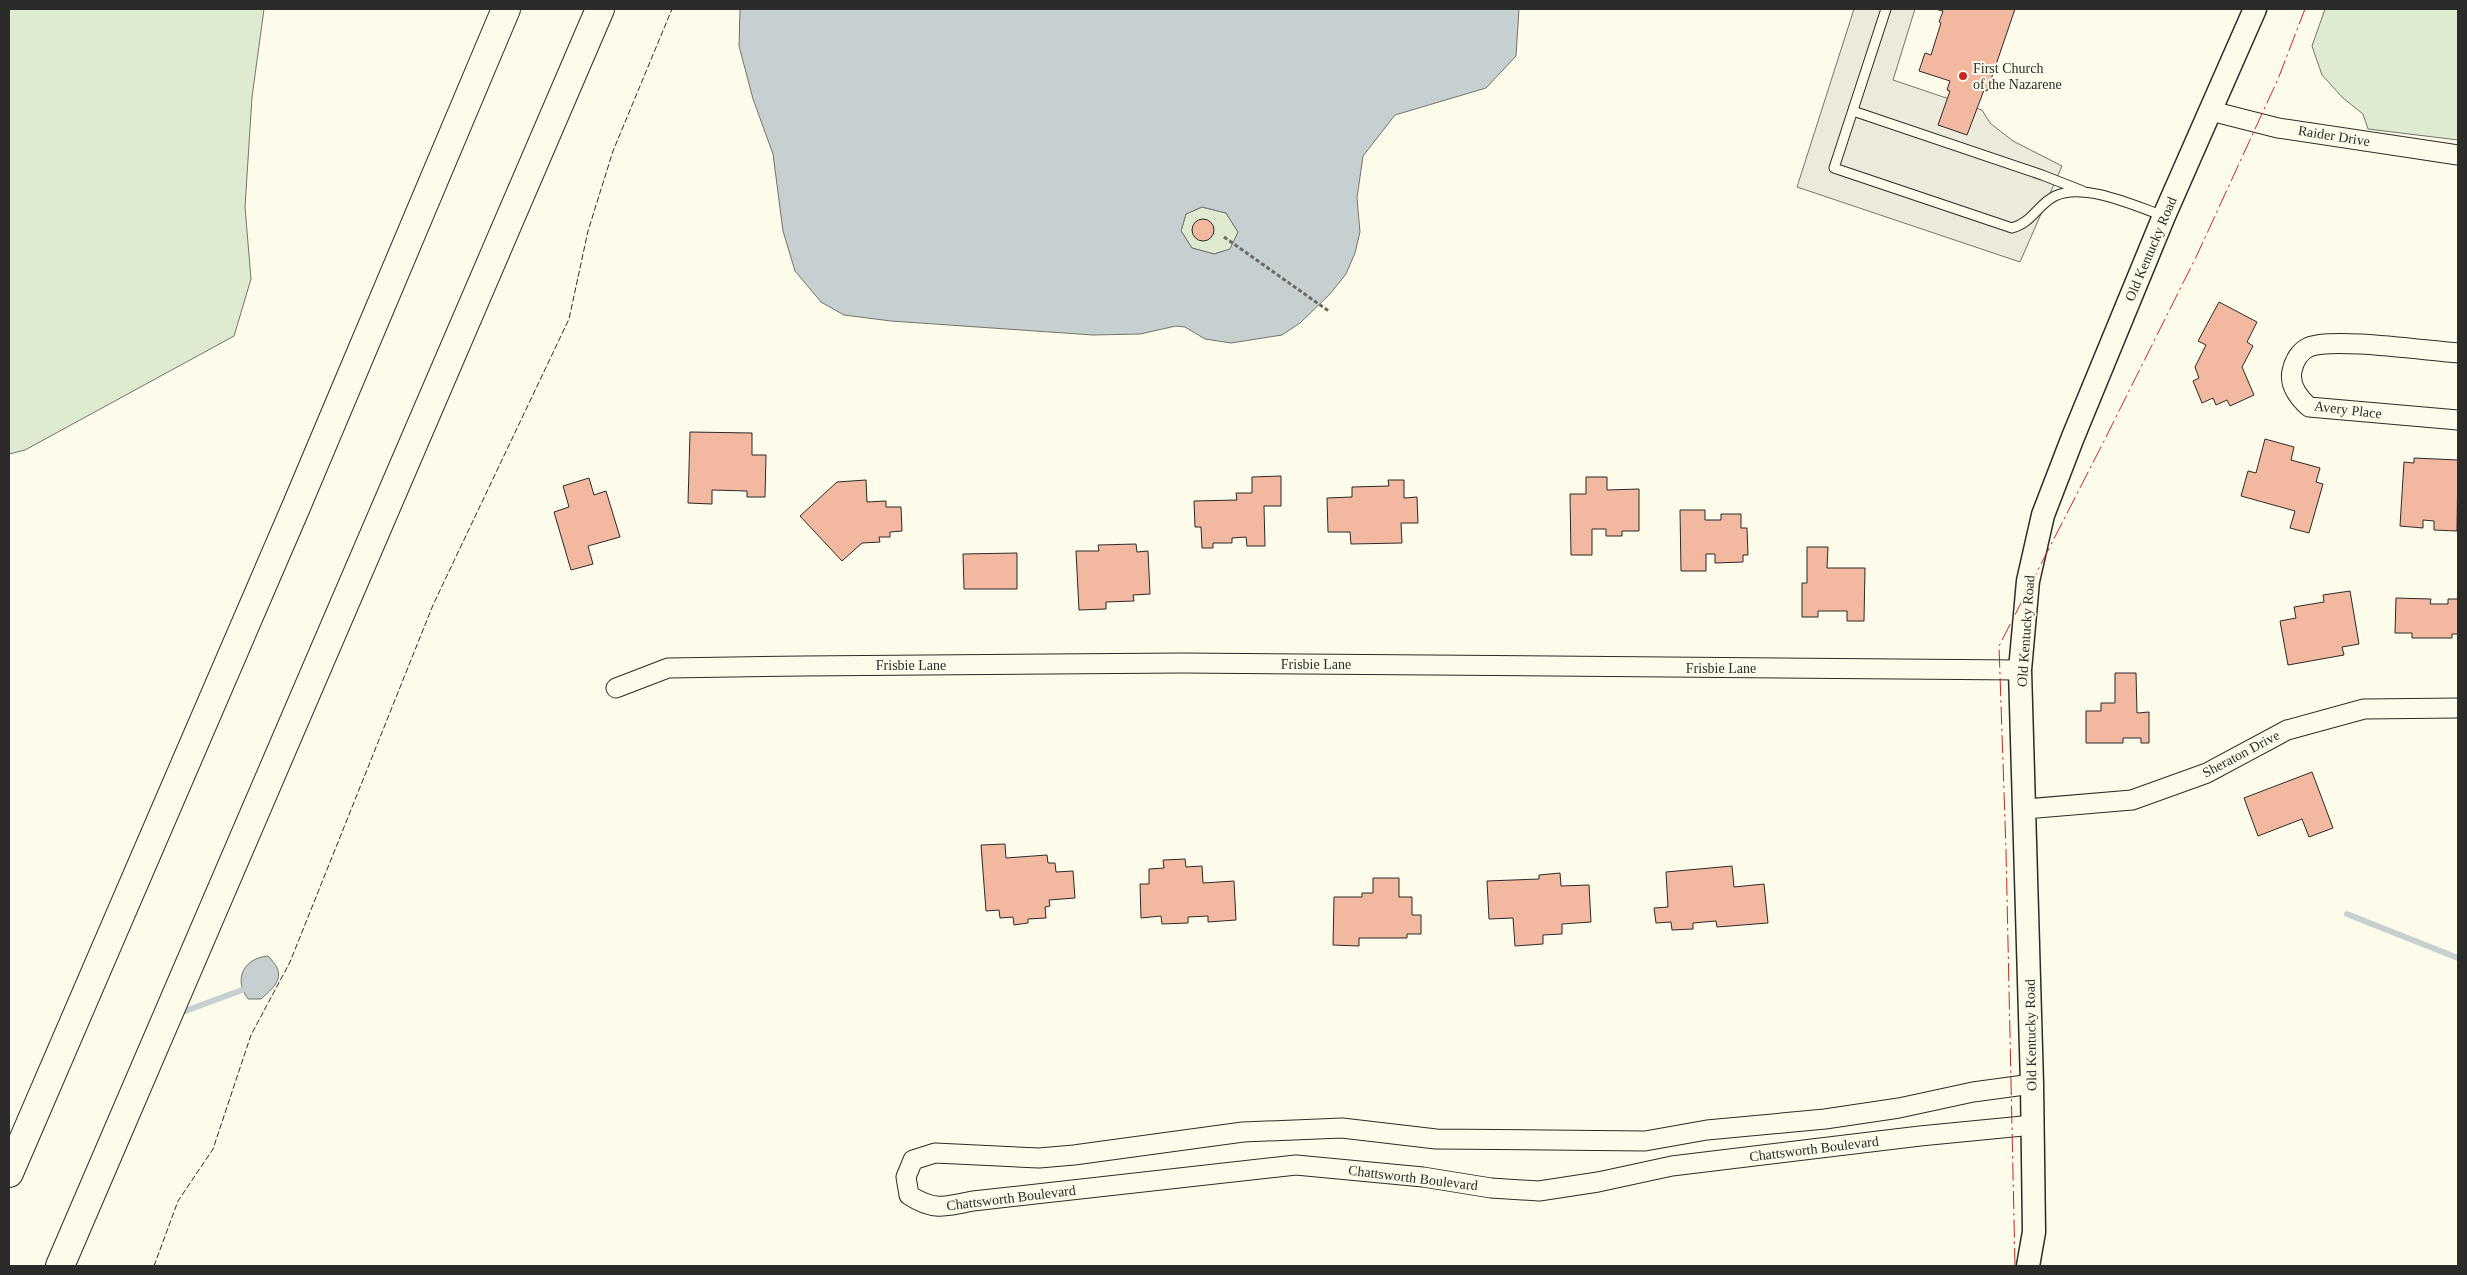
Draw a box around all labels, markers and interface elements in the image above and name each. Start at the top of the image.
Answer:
place label: First Church of the Nazarene [1973,61,2062,92]
marker: First Church of the Nazarene [1957,70,1969,82]
street label: Raider Drive [2297,123,2371,149]
street label: Old Kentucky Road [2122,195,2180,303]
street label: Avery Place [2313,398,2383,422]
street label: Old Kentucky Road [2015,575,2037,687]
street label: Frisbie Lane [1281,657,1351,672]
street label: Frisbie Lane [876,658,946,673]
street label: Frisbie Lane [1686,661,1756,676]
street label: Sheraton Drive [2200,727,2282,781]
street label: Old Kentucky Road [2023,979,2039,1091]
street label: Chattsworth Boulevard [1748,1134,1880,1164]
street label: Chattsworth Boulevard [1347,1163,1479,1193]
street label: Chattsworth Boulevard [945,1183,1077,1213]

